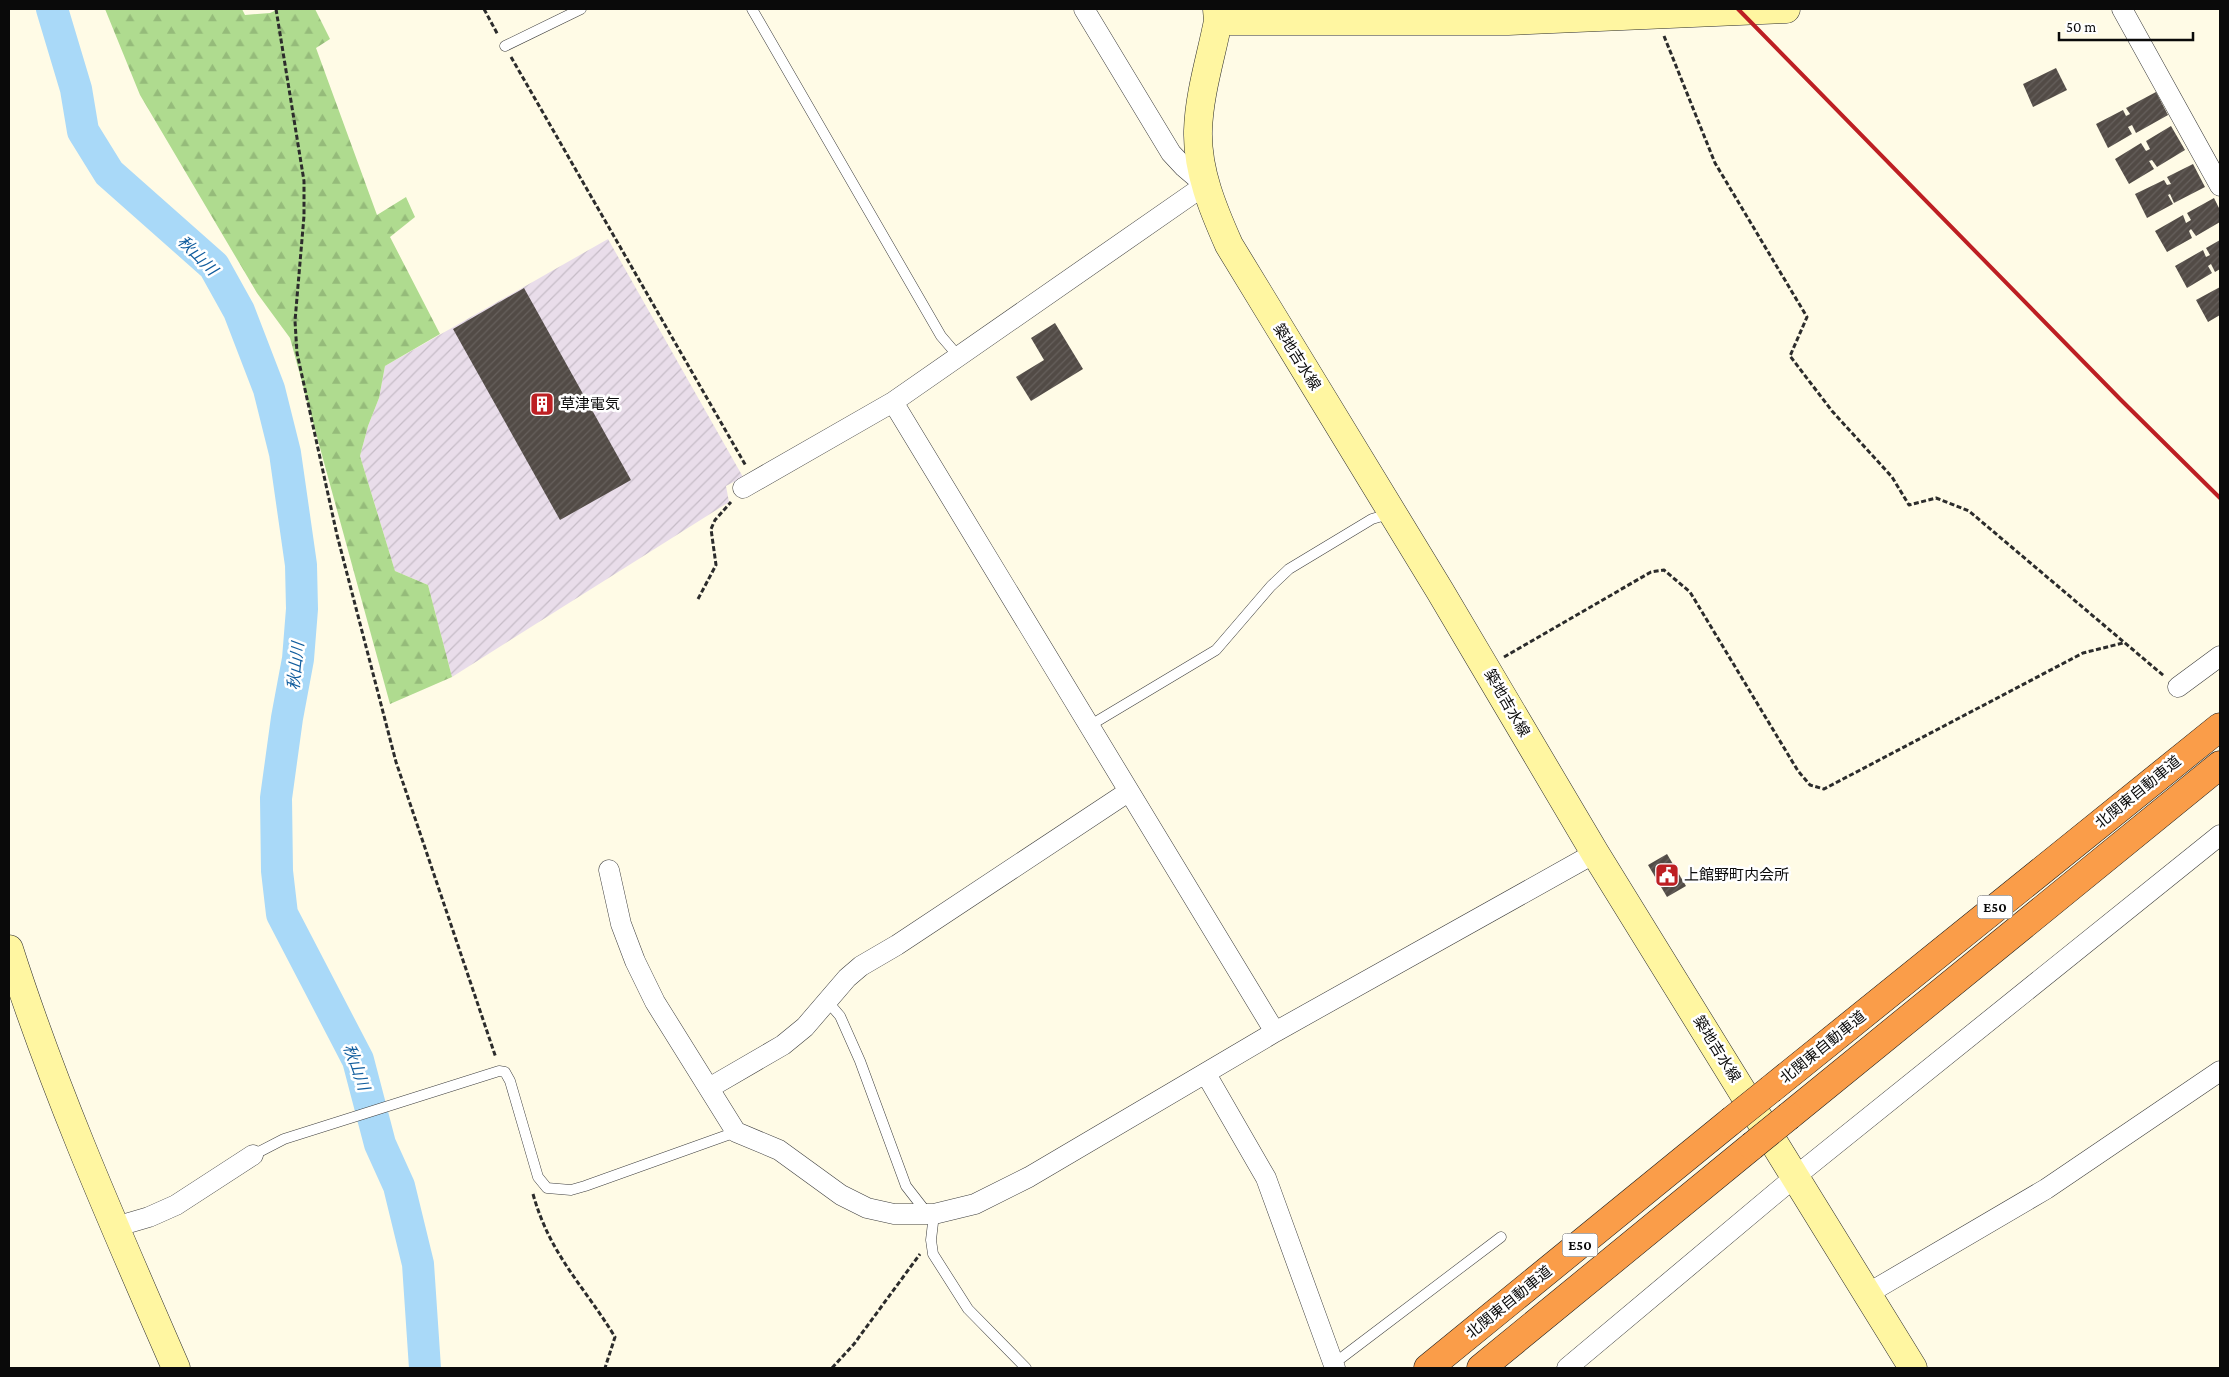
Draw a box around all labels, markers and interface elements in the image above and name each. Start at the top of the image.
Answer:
scale bar [2059,10,2193,42]
text: 50 m [2066,19,2096,35]
water label: 秋山川 [175,232,222,280]
street label: 築地吉水線 [1270,321,1324,393]
building icon: 草津電気 [529,391,555,417]
place label: 草津電気 [560,396,620,412]
water label: 秋山川 [285,639,307,691]
street label: 築地吉水線 [1481,667,1533,739]
street label: 北関東自動車道 [2092,752,2184,831]
public building icon: 上館野町内会所 [1654,862,1680,888]
place label: 上館野町内会所 [1684,867,1789,883]
road number: E50 [1978,896,2012,919]
street label: 北関東自動車道 [1777,1007,1869,1086]
street label: 築地吉水線 [1690,1013,1744,1085]
water label: 秋山川 [340,1042,373,1095]
road number: E50 [1562,1234,1598,1256]
street label: 北関東自動車道 [1463,1262,1555,1341]

